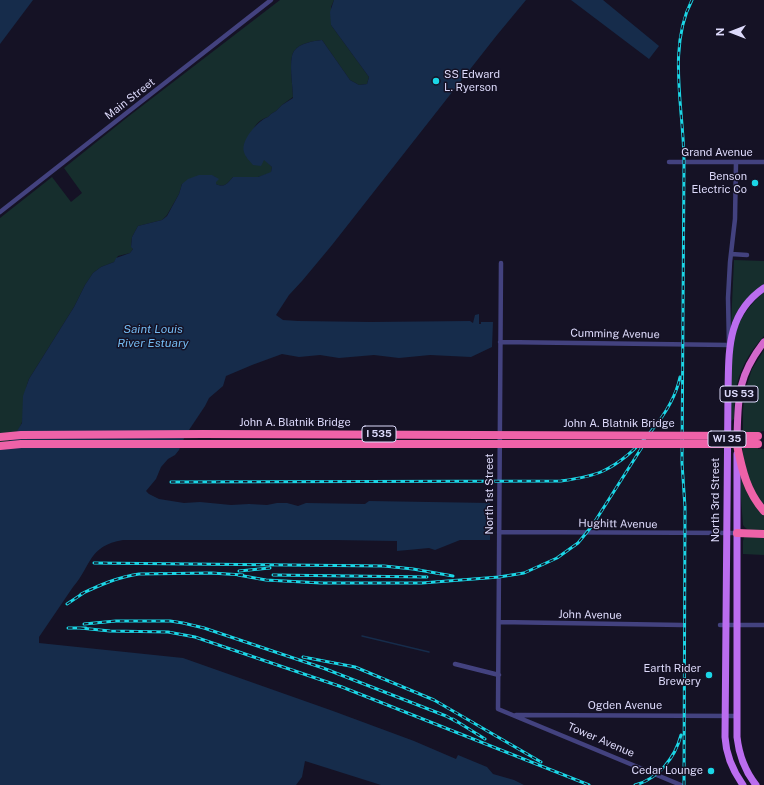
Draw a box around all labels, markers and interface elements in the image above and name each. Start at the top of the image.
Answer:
north arrow [712,12,752,52]
text: N [714,28,726,36]
place label: SS Edward L. Ryerson [444,68,500,94]
street label: Main Street [102,75,158,123]
marker: SS Edward L. Ryerson [431,76,441,86]
street label: Grand Avenue [681,146,753,160]
place label: Benson Electric Co [692,170,747,196]
marker: Benson Electric Co [750,178,760,188]
water label: Saint Louis River Estuary [117,322,189,350]
street label: Cumming Avenue [570,327,660,341]
road number: US 53 [720,386,758,402]
street label: John A. Blatnik Bridge [239,416,351,430]
street label: John A. Blatnik Bridge [563,417,675,431]
road number: I 535 [362,426,396,442]
road number: WI 35 [708,431,746,447]
street label: North 1st Street [483,454,497,534]
street label: North 3rd Street [709,458,723,542]
street label: Hughitt Avenue [578,517,658,531]
street label: John Avenue [558,608,622,622]
place label: Earth Rider Brewery [644,662,701,688]
marker: Earth Rider Brewery [704,670,714,680]
street label: Ogden Avenue [588,699,662,713]
street label: Tower Avenue [566,720,636,760]
place label: Cedar Lounge [632,764,703,778]
marker: Cedar Lounge [706,766,716,776]

